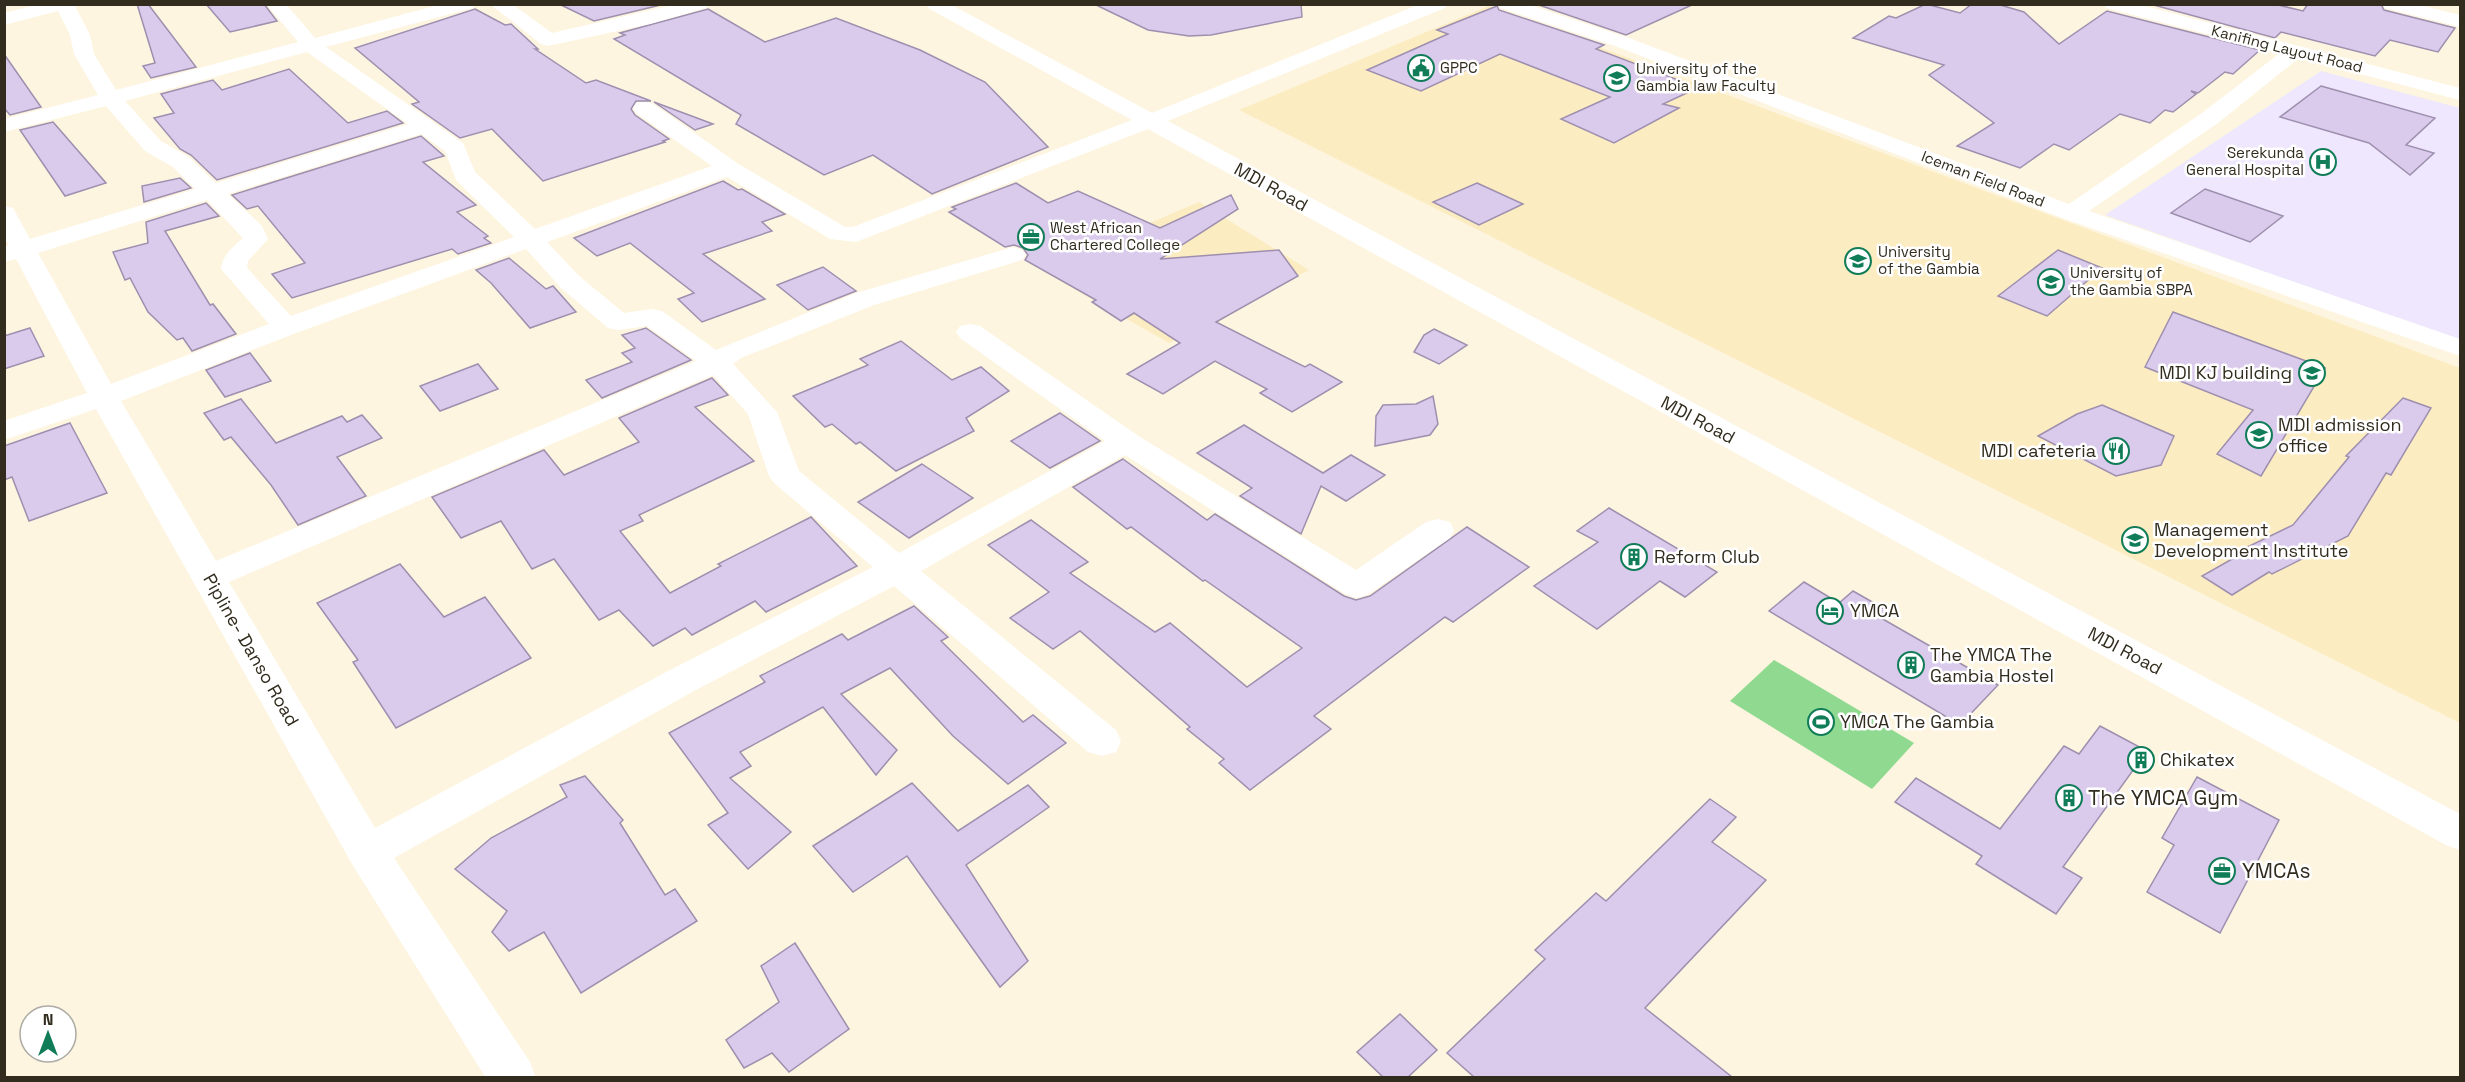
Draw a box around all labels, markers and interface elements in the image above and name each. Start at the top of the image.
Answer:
street label: Kanifing Layout Road [2210,21,2365,76]
public building icon: GPPC [1406,53,1436,83]
place label: GPPC [1440,58,1478,77]
place label: University of the Gambia law Faculty [1636,59,1776,95]
school or university icon: University of the Gambia law Faculty [1602,63,1632,93]
place label: Serekunda General Hospital [2186,143,2304,179]
street label: Iceman Field Road [1919,146,2048,211]
hospital icon: Serekunda General Hospital [2308,147,2338,177]
street label: MDI Road [1230,157,1312,216]
place label: West African Chartered College [1050,218,1180,254]
office icon: West African Chartered College [1016,222,1046,252]
place label: University of the Gambia [1878,242,1980,278]
school or university icon: University of the Gambia [1843,246,1873,276]
place label: University of the Gambia SBPA [2070,263,2193,299]
school or university icon: University of the Gambia SBPA [2036,267,2066,297]
school or university icon: MDI KJ building [2297,358,2327,388]
place label: MDI KJ building [2159,361,2292,384]
street label: MDI Road [1657,390,1739,449]
place label: MDI admission office [2278,413,2402,457]
school or university icon: MDI admission office [2244,420,2274,450]
restaurant icon: MDI cafeteria [2101,436,2131,466]
place label: MDI cafeteria [1981,439,2096,462]
place label: Management Development Institute [2154,518,2348,562]
school or university icon: Management Development Institute [2120,525,2150,555]
building icon: Reform Club [1619,542,1649,572]
place label: Reform Club [1654,545,1760,568]
street label: Pipline- Danso Road [198,569,304,730]
hotel icon: YMCA [1815,596,1845,626]
place label: YMCA [1850,599,1899,622]
street label: MDI Road [2084,621,2166,680]
place label: The YMCA The Gambia Hostel [1930,643,2054,687]
building icon: The YMCA The Gambia Hostel [1896,650,1926,680]
sports icon: YMCA The Gambia [1806,707,1836,737]
place label: YMCA The Gambia [1840,710,1994,733]
building icon: Chikatex [2126,745,2156,775]
place label: Chikatex [2160,748,2235,771]
building icon: The YMCA Gym [2054,783,2084,813]
place label: The YMCA Gym [2088,784,2238,811]
office icon: YMCAs [2207,856,2237,886]
place label: YMCAs [2242,857,2311,884]
north arrow [18,1004,78,1064]
text: N [43,1009,53,1030]

